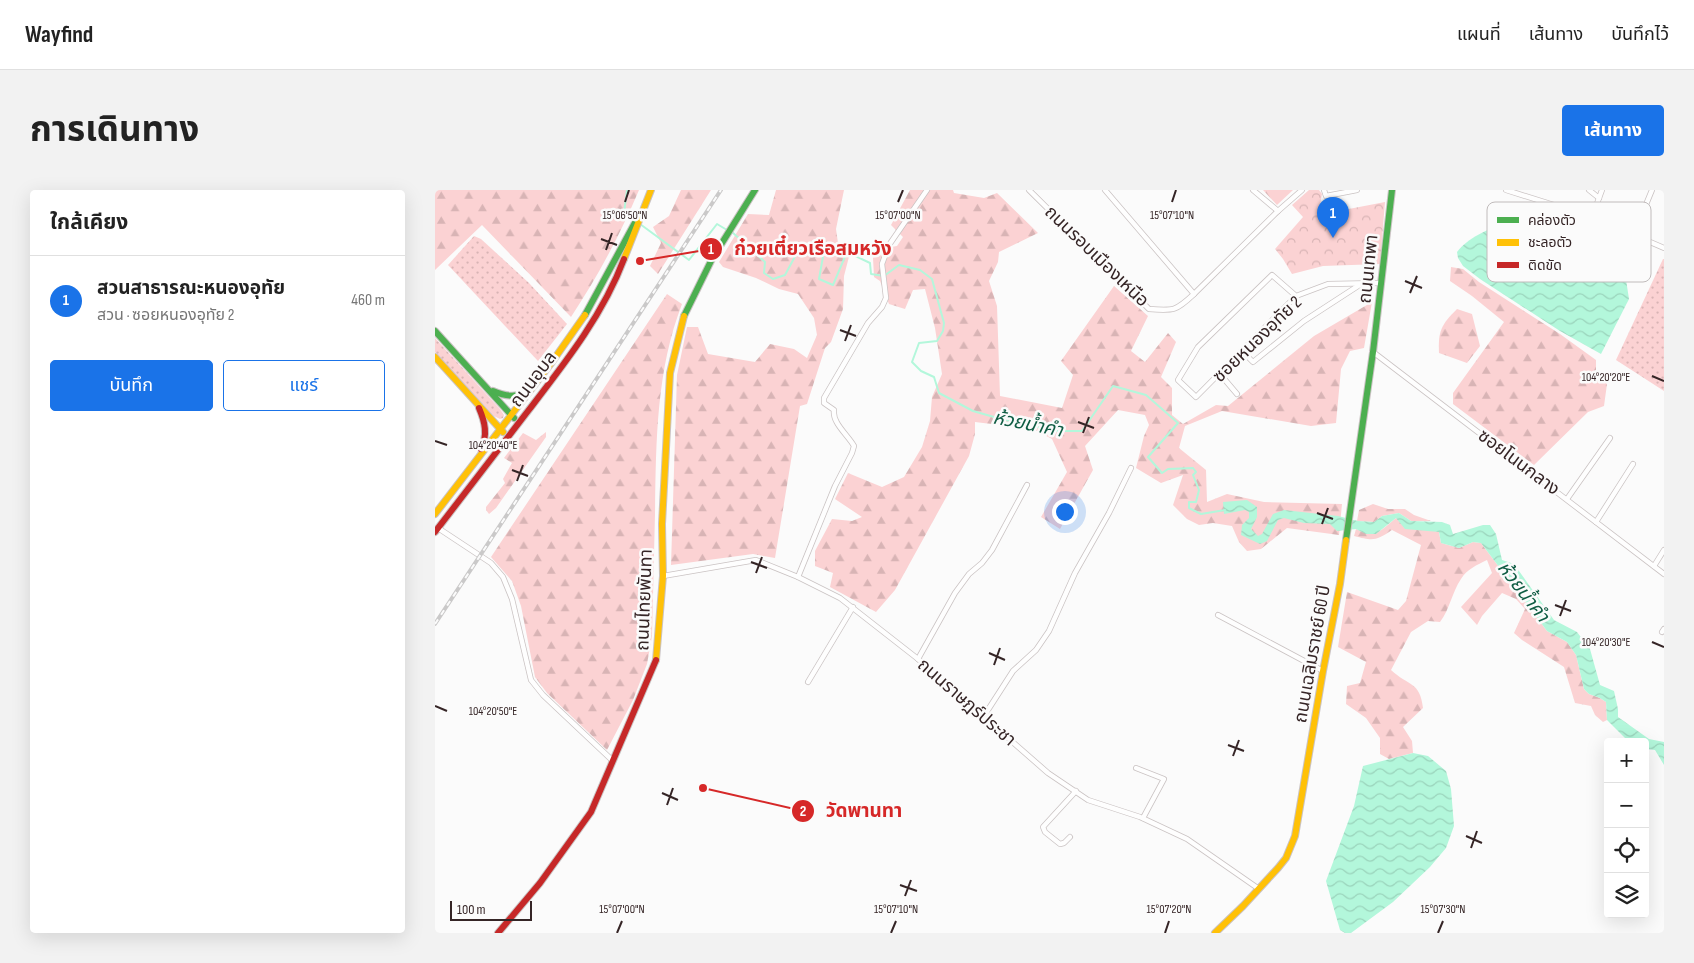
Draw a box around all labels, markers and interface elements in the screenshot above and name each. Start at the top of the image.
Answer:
text: Wayfind [25,20,93,49]
text: แผนที่ [1457,24,1501,45]
text: เส้นทาง [1529,24,1583,45]
text: บันทึกไว้ [1611,24,1669,45]
button: เส้นทาง [1562,105,1664,156]
text: การเดินทาง [30,109,199,152]
pin: 1 [1317,197,1349,238]
street label: ถนนรอบเมืองเหนือ [1040,201,1153,311]
legend [1487,202,1651,282]
text: 15°06'50"N [603,208,647,223]
text: 15°07'00"N [875,208,921,223]
text: 15°07'10"N [1150,208,1194,223]
text: ใกล้เคียง [50,210,128,235]
text: คล่องตัว [1528,212,1576,229]
callout: ก๋วยเตี๋ยวเรือสมหวัง [699,232,901,266]
street label: ถนนเทพา [1354,234,1383,304]
text: ชะลอตัว [1528,234,1572,251]
text: ก๋วยเตี๋ยวเรือสมหวัง [734,235,892,261]
text: 1 [708,240,714,259]
text: ติดขัด [1528,257,1562,274]
text: สวนสาธารณะหนองอุทัย [97,277,285,300]
text: 1 [63,291,69,310]
text: 460 m [351,291,385,310]
street label: ซอยหนองอุทัย 2 [1209,292,1306,387]
text: สวน · ซอยหนองอุทัย 2 [97,306,234,325]
street label: ถนนอุบล [506,347,561,411]
button: บันทึก [50,360,213,411]
button: แชร์ [223,360,385,411]
text: 104°20'20"E [1582,370,1630,385]
water label: ห้วยน้ำคำ [991,404,1066,443]
street label: ซอยโนนกลาง [1474,425,1564,500]
text: 104°20'40"E [469,438,517,453]
your location [1052,499,1078,525]
street label: ถนนไทยพันทา [632,549,657,651]
water label: ห้วยน้ำคำ [1492,555,1557,628]
street label: ถนนเฉลิมราชย์ 60 ปี [1290,584,1335,725]
text: 104°20'30"E [1582,635,1630,650]
street label: ถนนราษฎร์ประชา [913,654,1020,751]
text: 104°20'50"E [469,704,517,719]
map controls [1604,738,1649,918]
button: + [1604,738,1649,783]
button: − [1604,783,1649,828]
callout: วัดพานทา [791,794,913,828]
text: วัดพานทา [826,800,902,823]
text: 2 [800,802,806,821]
button: locate [1604,828,1649,873]
button: layers [1604,873,1649,918]
scale bar [450,898,533,921]
text: 100 m [457,901,486,918]
text: 15°07'00"N [599,902,645,917]
text: 15°07'10"N [874,902,918,917]
text: 15°07'20"N [1147,902,1191,917]
text: 15°07'30"N [1421,902,1465,917]

